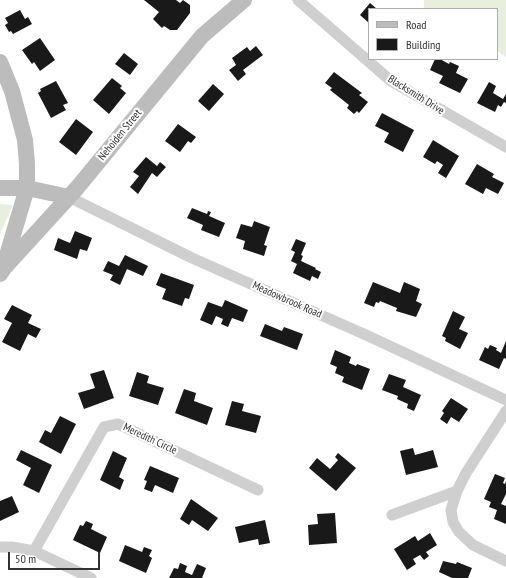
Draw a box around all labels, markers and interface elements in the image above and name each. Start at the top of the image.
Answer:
legend [368,8,498,60]
text: Road [406,17,426,32]
text: Building [406,37,441,52]
street label: Blacksmith Drive [385,73,447,117]
street label: Nehoiden Street [95,107,145,163]
street label: Meadowbrook Road [250,279,324,321]
street label: Meredith Circle [121,421,179,457]
scale bar [10,544,102,570]
text: 50 m [15,551,36,566]

